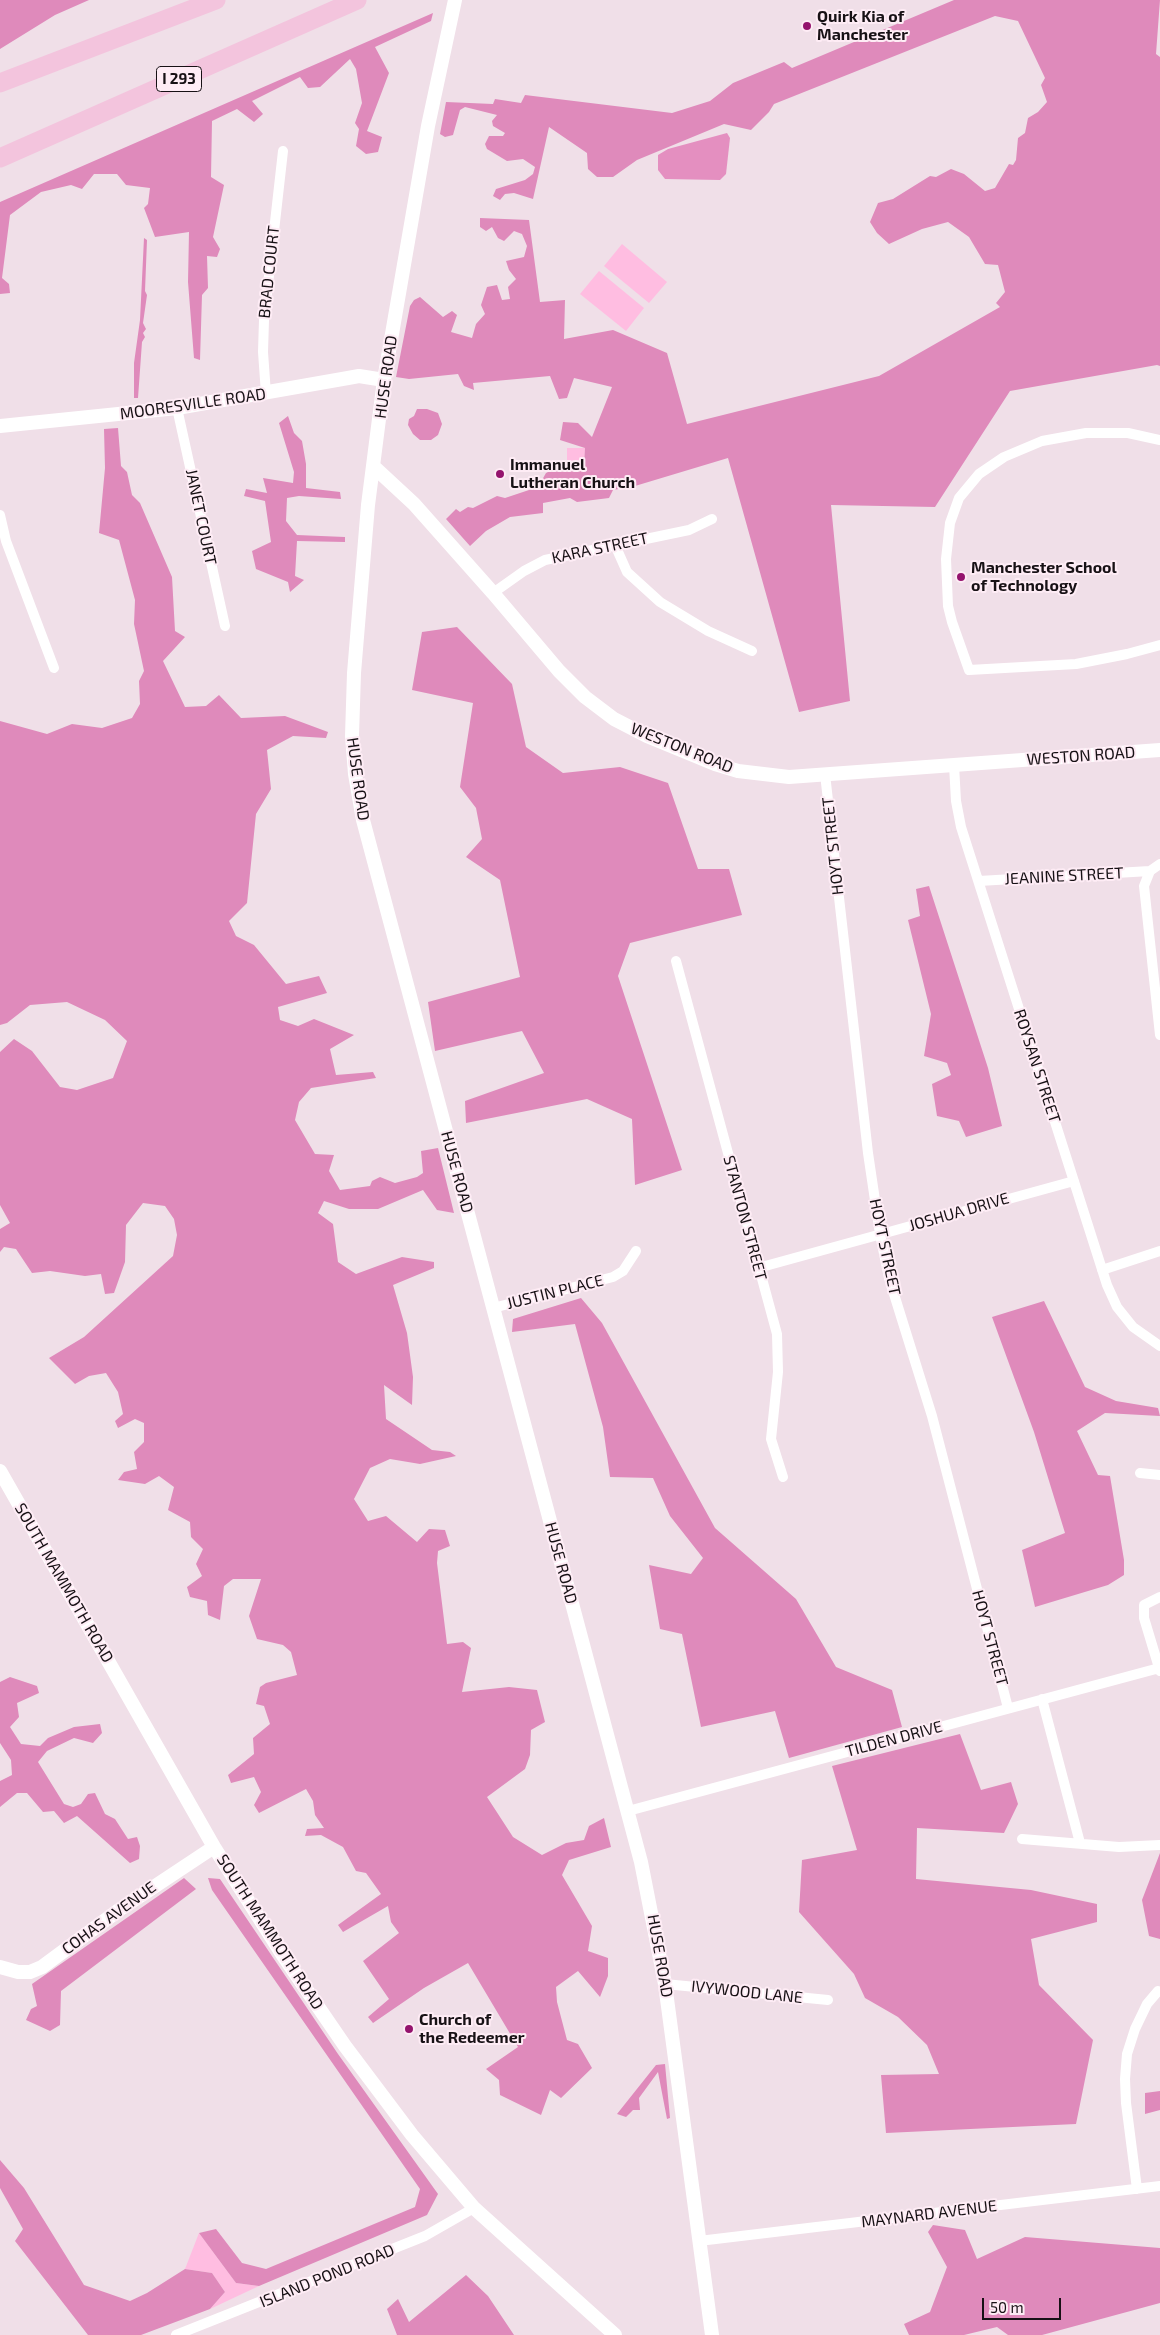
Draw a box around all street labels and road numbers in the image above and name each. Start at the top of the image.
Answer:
road number: I 293 [156,66,202,92]
street label: BRAD COURT [255,225,283,319]
street label: HUSE ROAD [371,334,401,420]
street label: MOORESVILLE ROAD [119,384,267,424]
street label: JANET COURT [181,467,221,567]
street label: KARA STREET [550,528,650,568]
street label: WESTON ROAD [628,719,736,777]
street label: HUSE ROAD [343,736,373,822]
street label: WESTON ROAD [1026,743,1136,769]
street label: HOYT STREET [818,796,848,896]
street label: JEANINE STREET [1004,863,1124,889]
street label: ROYSAN STREET [1010,1007,1064,1125]
street label: HUSE ROAD [437,1129,477,1215]
street label: STANTON STREET [719,1153,771,1283]
street label: JOSHUA DRIVE [907,1189,1011,1235]
street label: HOYT STREET [865,1197,905,1297]
street label: JUSTIN PLACE [505,1271,605,1313]
street label: SOUTH MAMMOTH ROAD [10,1500,118,1666]
street label: HUSE ROAD [541,1520,581,1606]
street label: HOYT STREET [968,1588,1012,1688]
street label: TILDEN DRIVE [843,1717,945,1761]
street label: SOUTH MAMMOTH ROAD [213,1851,327,2013]
street label: COHAS AVENUE [58,1877,160,1959]
street label: HUSE ROAD [643,1913,677,1999]
street label: IVYWOOD LANE [690,1977,804,2007]
street label: MAYNARD AVENUE [860,2196,998,2232]
street label: ISLAND POND ROAD [257,2240,397,2312]

